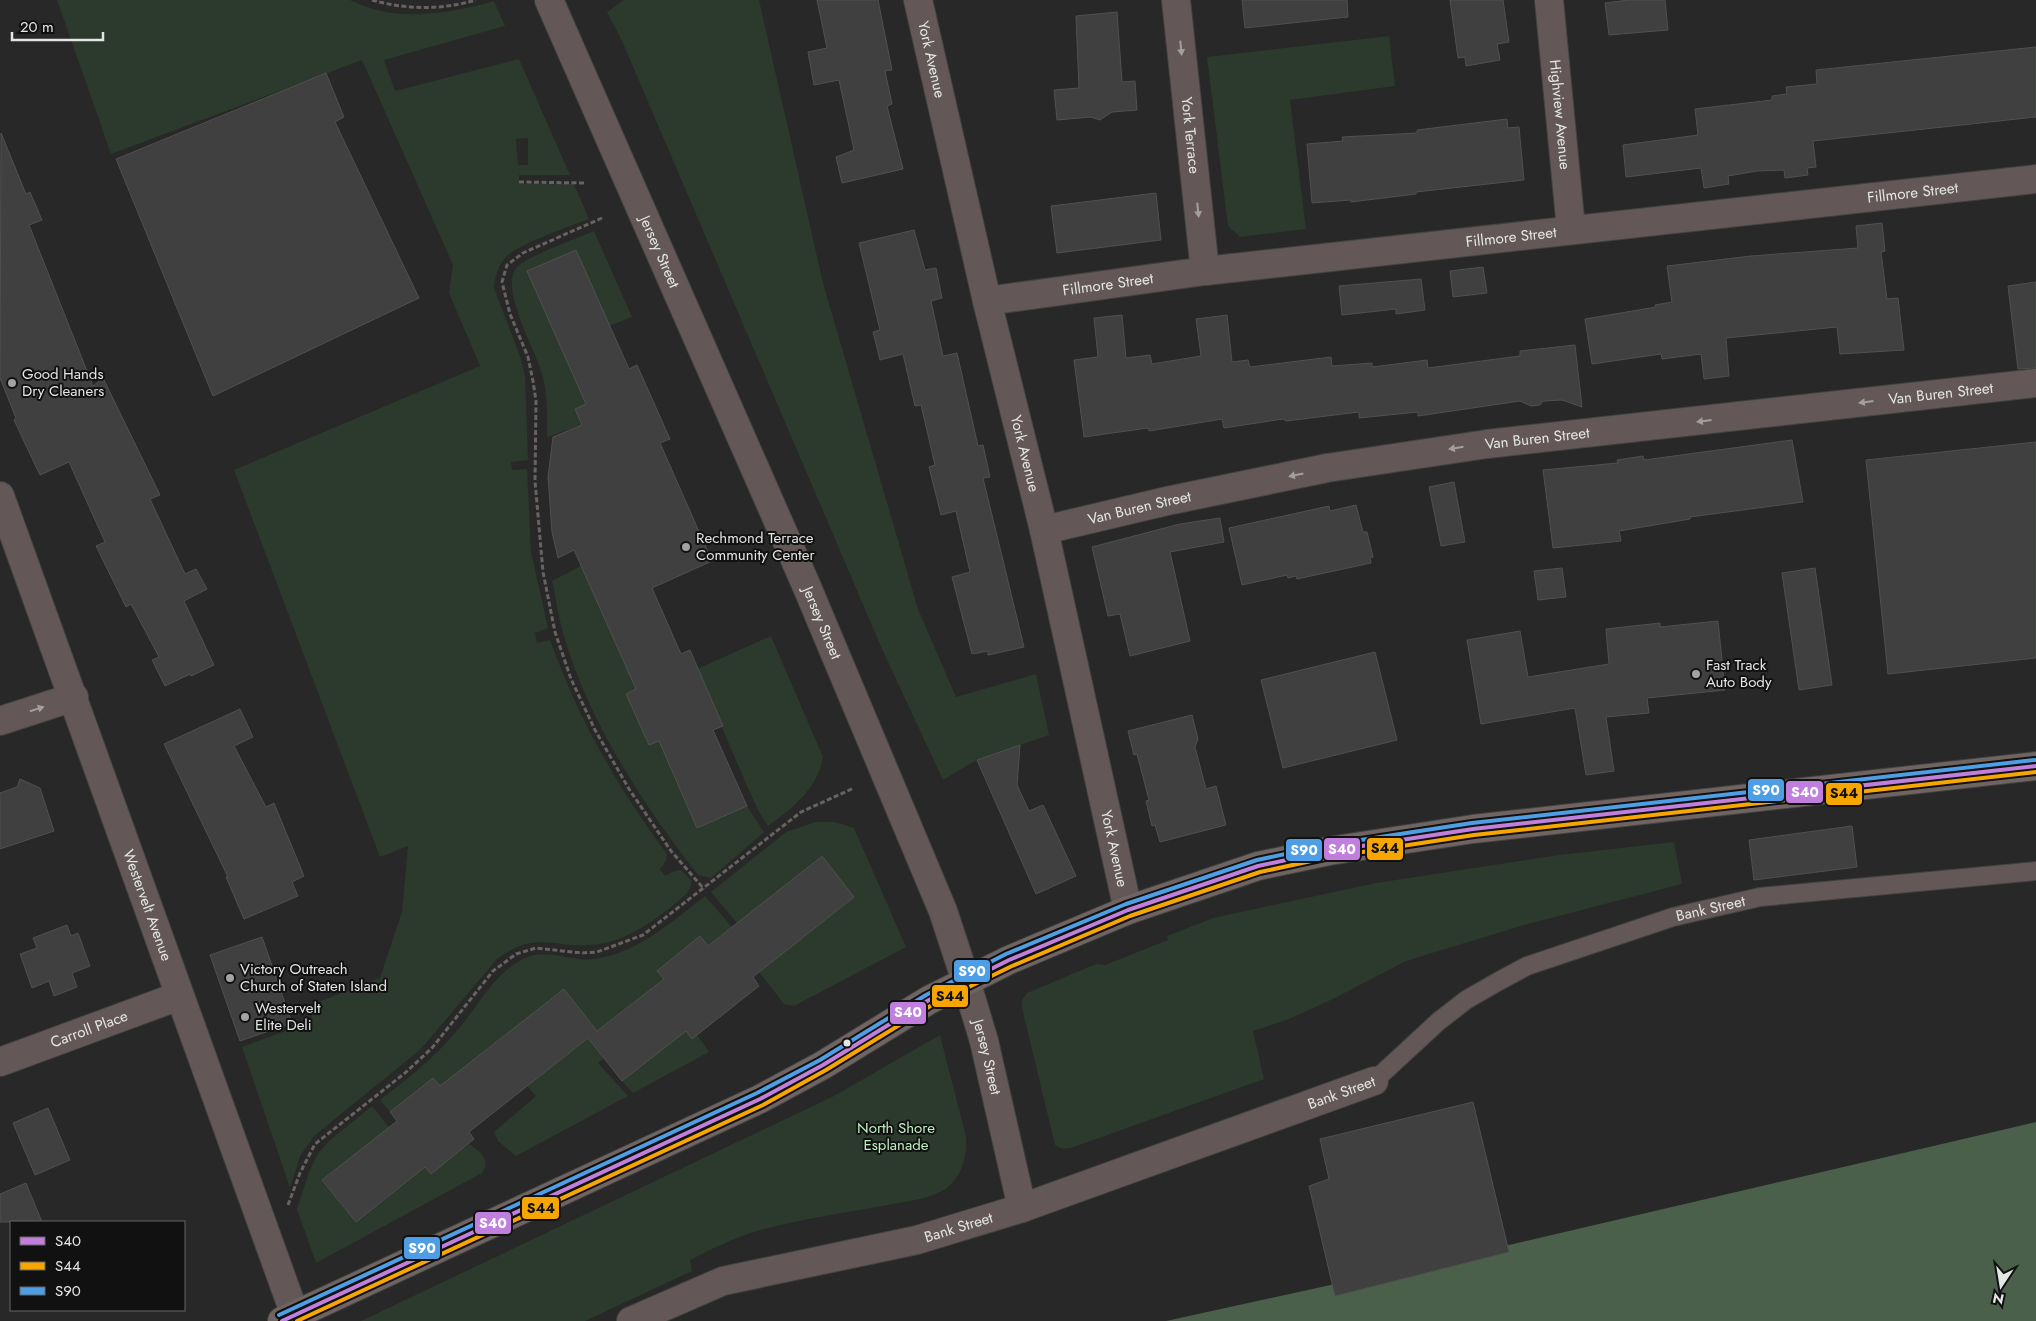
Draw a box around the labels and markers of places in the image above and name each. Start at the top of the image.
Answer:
place label: Good Hands Dry Cleaners [22,363,104,402]
marker: Good Hands Dry Cleaners [6,377,18,389]
place label: Rechmond Terrace Community Center [696,527,815,566]
marker: Rechmond Terrace Community Center [680,541,692,553]
place label: Fast Track Auto Body [1706,654,1772,693]
marker: Fast Track Auto Body [1690,668,1702,680]
place label: Victory Outreach Church of Staten Island [240,958,387,997]
marker: Victory Outreach Church of Staten Island [224,972,236,984]
place label: Westervelt Elite Deli [255,997,321,1036]
marker: Westervelt Elite Deli [239,1011,251,1023]
unlabelled marker [842,1038,852,1048]

